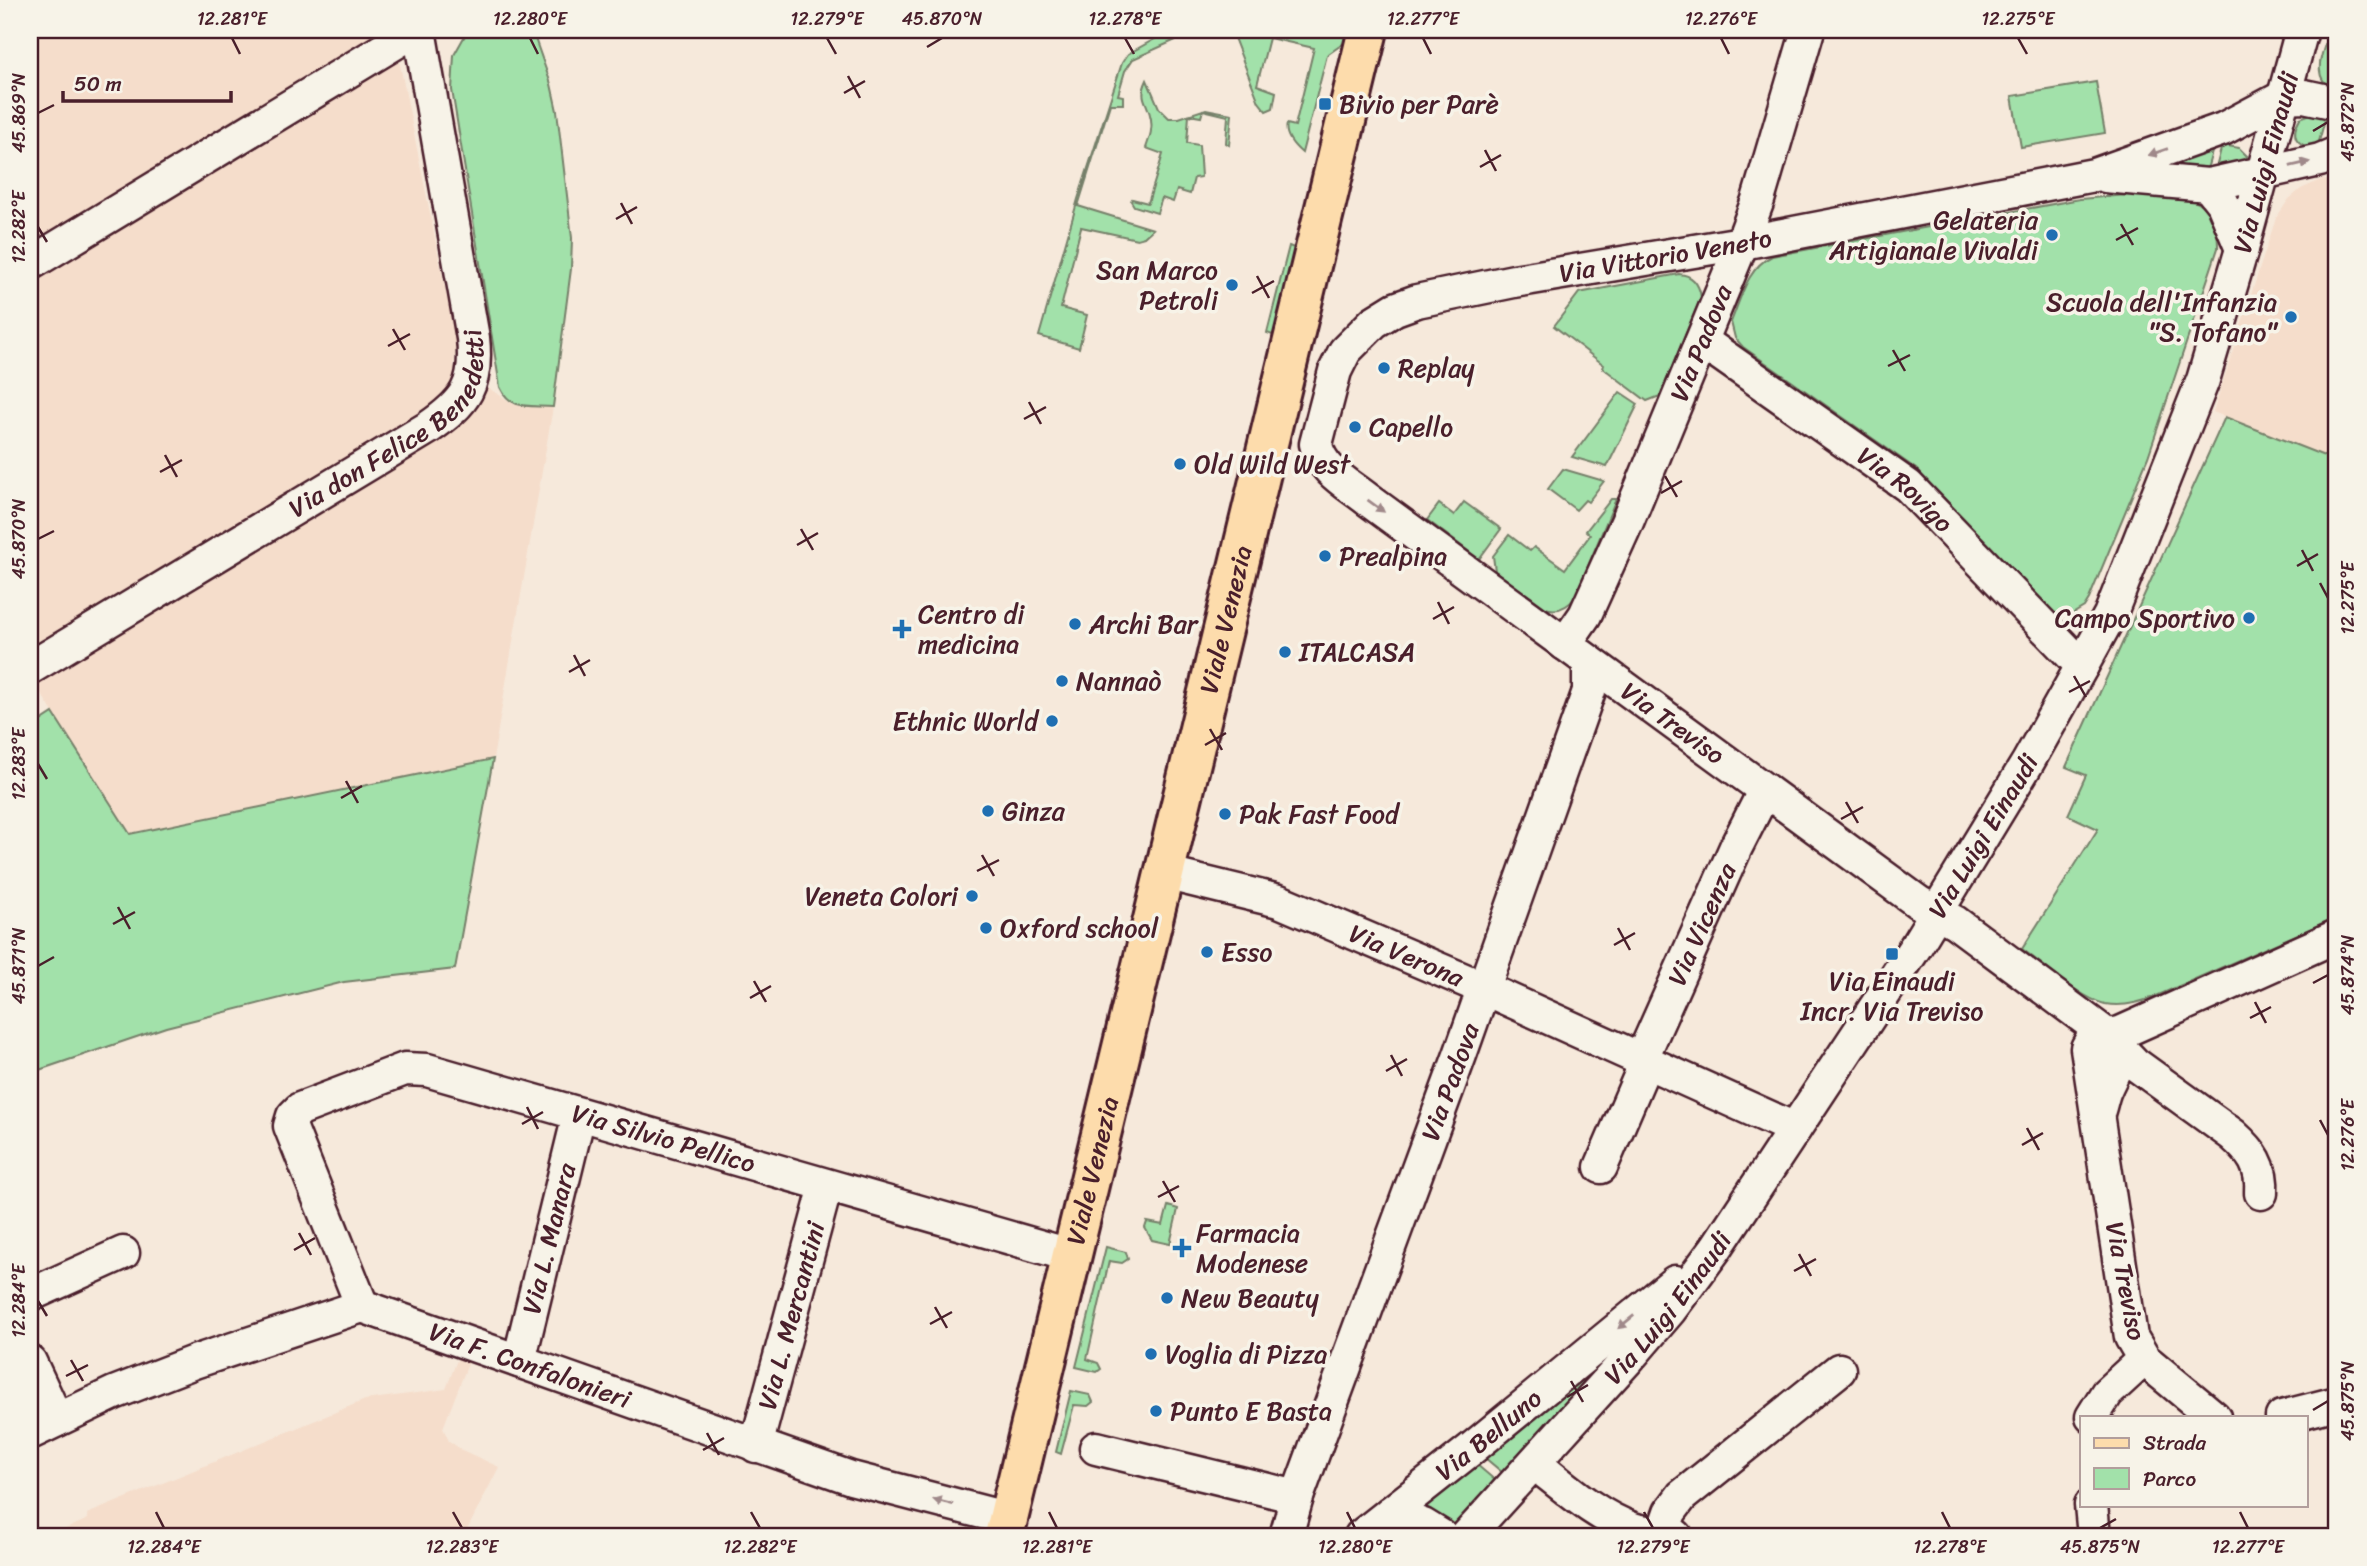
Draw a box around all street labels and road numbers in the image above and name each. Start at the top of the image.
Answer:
street label: Via Luigi Einaudi [2219,66,2313,258]
street label: Via Vittorio Veneto [1556,215,1776,296]
street label: Via Padova [1656,276,1746,408]
street label: Via don Felice Benedetti [279,325,497,530]
street label: Via Rovigo [1847,434,1965,544]
street label: Viale Venezia [1185,540,1266,698]
street label: Via Treviso [1611,669,1735,777]
street label: Via Luigi Einaudi [1915,744,2052,928]
street label: Via Vicenza [1654,854,1750,993]
street label: Via Verona [1342,910,1472,1001]
street label: Via Padova [1407,1016,1493,1147]
street label: Via Silvio Pellico [566,1090,761,1186]
street label: Viale Venezia [1052,1092,1132,1249]
street label: Via L. Manara [508,1157,590,1319]
street label: Via L. Mercantini [744,1216,839,1415]
street label: Via Treviso [2092,1218,2160,1344]
street label: Via Luigi Einaudi [1592,1221,1745,1395]
street label: Via F. Confalonieri [423,1308,638,1422]
street label: Via Belluno [1425,1376,1553,1493]

